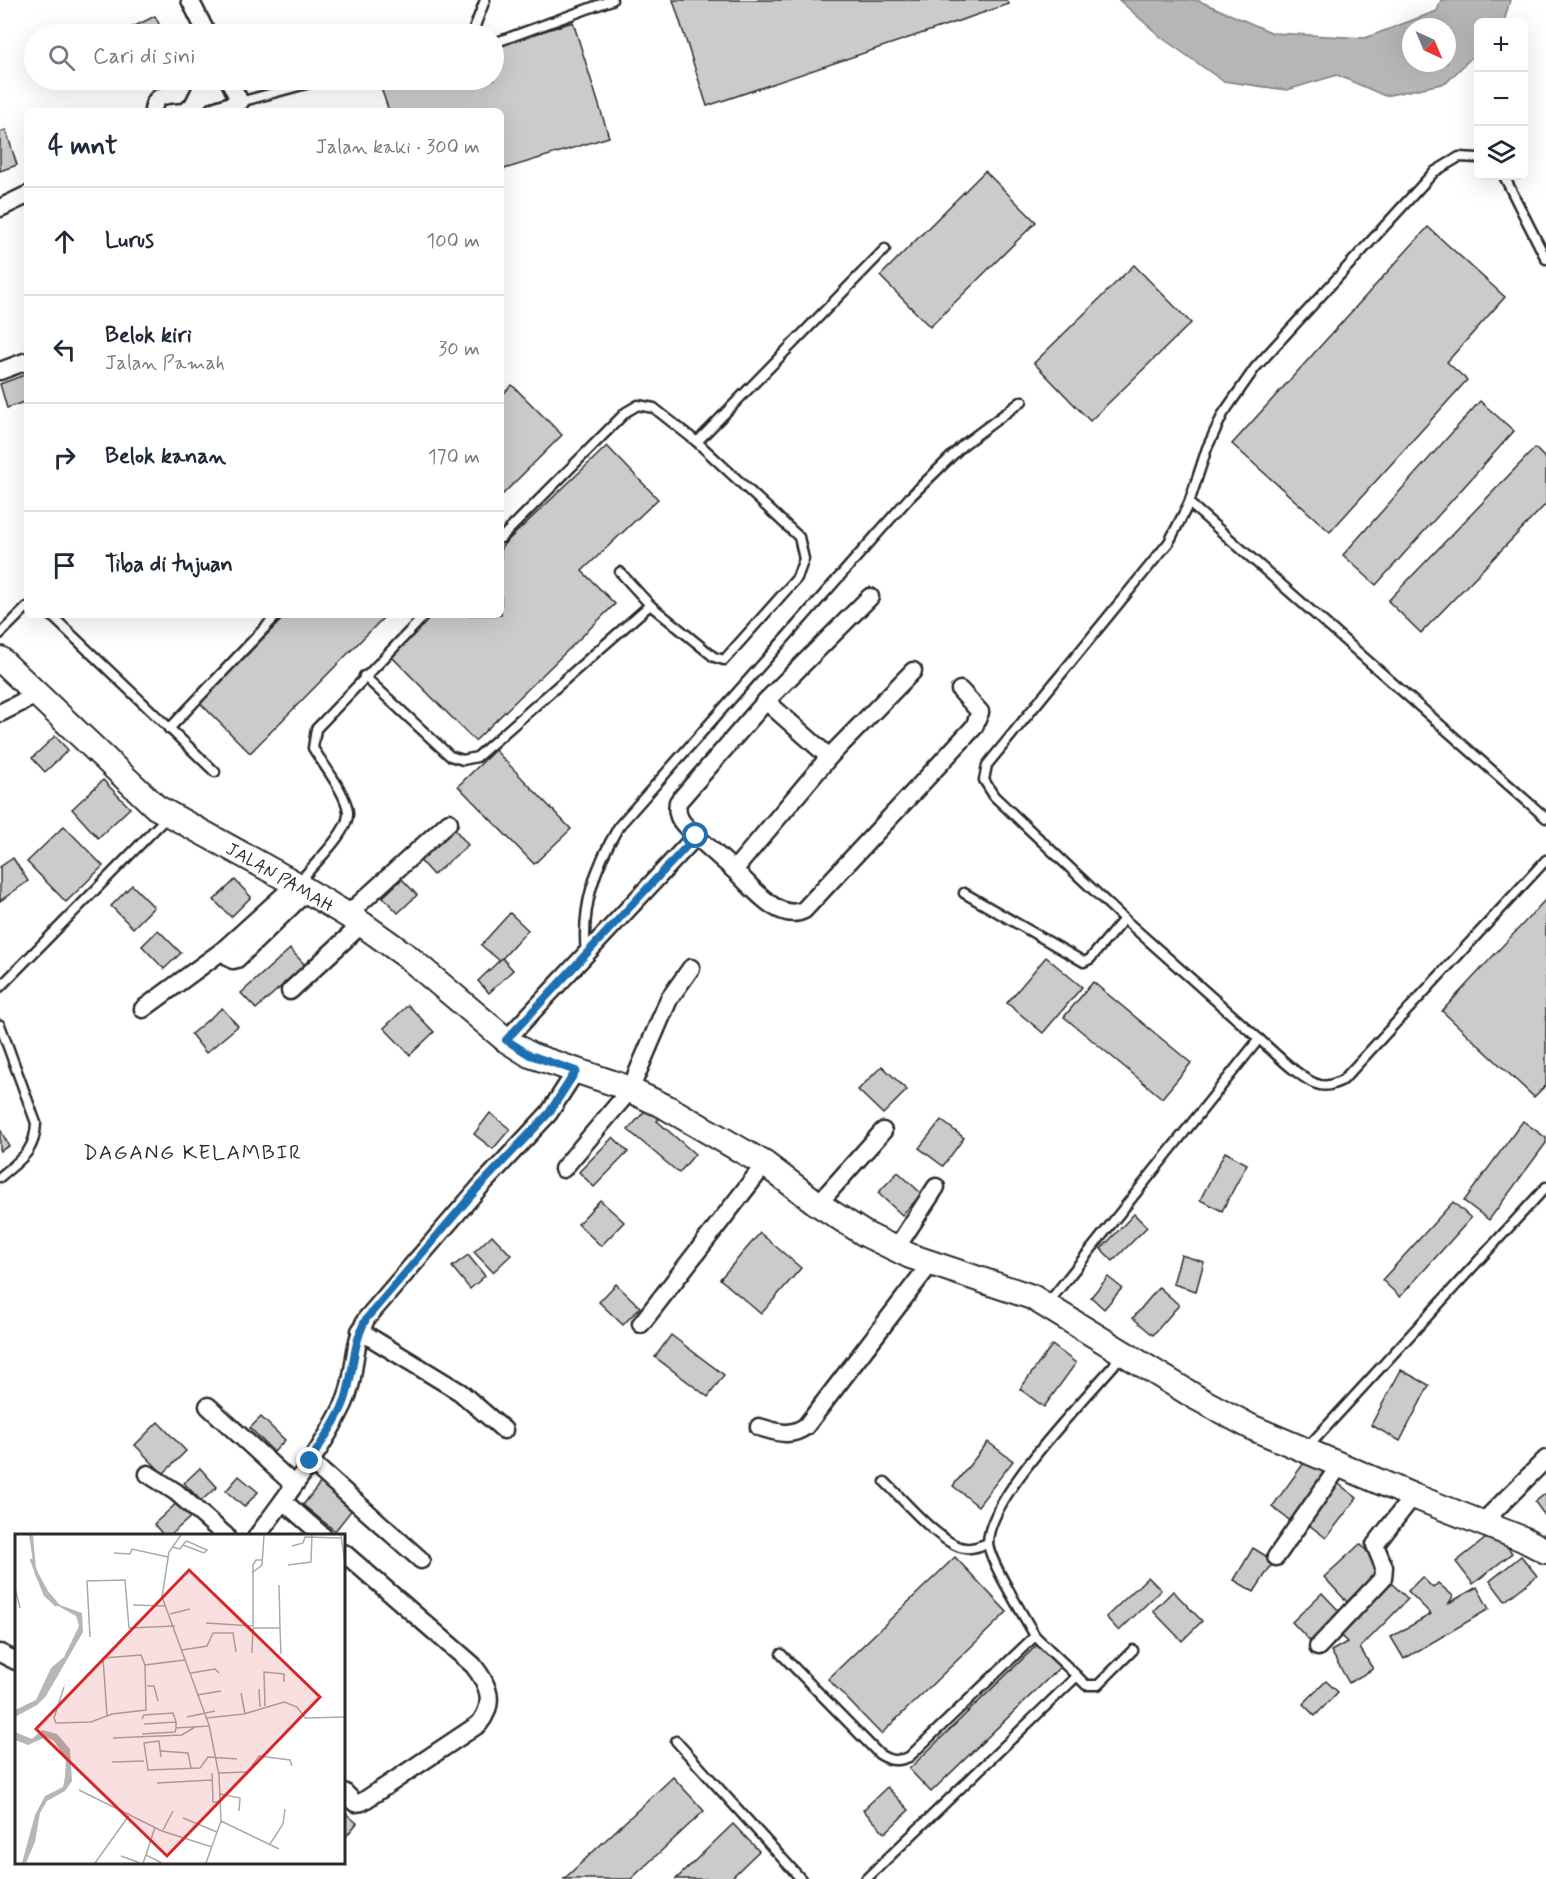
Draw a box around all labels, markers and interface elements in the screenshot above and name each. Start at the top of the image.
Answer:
north arrow [1402,18,1456,72]
map controls [1474,18,1528,180]
button: + [1474,18,1528,72]
search box [24,24,504,90]
icon: search [45,41,78,74]
text: Cari di sini [93,43,195,71]
button: − [1474,72,1528,126]
button: layers [1474,126,1528,180]
text: 4 mnt [48,130,118,164]
text: Jalan kaki · 300 m [315,134,480,161]
icon: ahead [48,225,81,258]
text: Lurus [105,227,154,255]
text: 100 m [426,228,480,255]
text: Belok kiri [105,322,192,350]
icon: left [48,333,81,366]
text: 30 m [438,336,480,363]
text: Jalan Pamah [105,350,225,377]
icon: right [48,441,81,474]
text: Belok kanan [105,443,226,471]
text: 170 m [428,444,480,471]
icon: arrive [48,549,81,582]
text: Tiba di tujuan [105,551,233,579]
route start [682,822,708,848]
street label: JALAN PAMAH [221,837,338,918]
district label: DAGANG KELAMBIR [83,1139,303,1167]
route end [296,1447,322,1473]
inset map [15,1534,345,1864]

